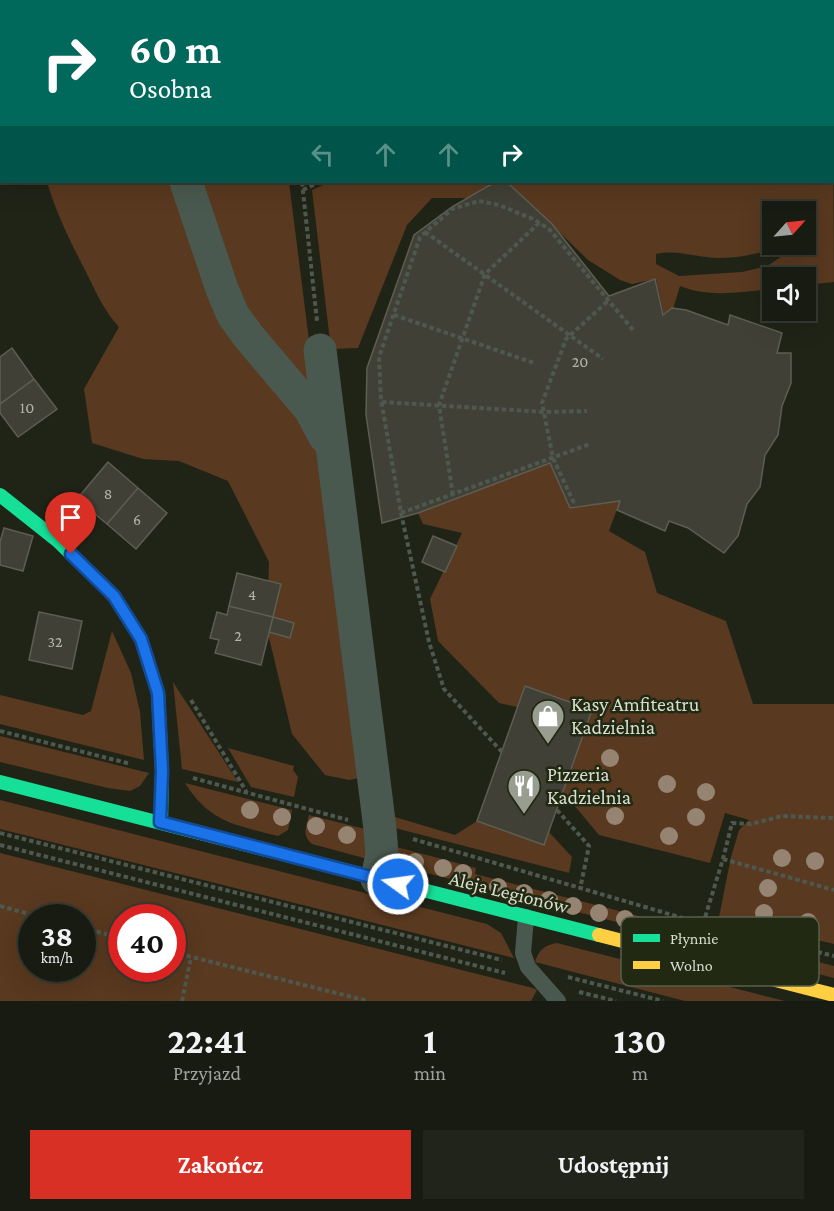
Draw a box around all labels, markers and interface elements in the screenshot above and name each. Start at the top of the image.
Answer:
icon: right [30,24,108,102]
text: 60 m [129,25,221,72]
text: Osobna [129,74,212,104]
icon: left [306,138,339,171]
icon: ahead [369,138,402,171]
icon: ahead [432,138,465,171]
icon: right [495,138,528,171]
north arrow [762,201,816,255]
map controls [762,201,816,321]
button: sound [762,267,816,321]
house number: 20 [572,353,588,370]
house number: 10 [20,399,34,416]
house number: 8 [104,485,112,502]
pin [45,492,96,554]
icon: arrive [54,501,87,534]
house number: 6 [133,511,141,528]
house number: 4 [248,586,256,603]
house number: 2 [234,627,242,644]
house number: 32 [47,633,63,650]
place label: Kasy Amfiteatru Kadzielnia [571,693,700,738]
shop icon: Kasy Amfiteatru Kadzielnia [530,698,566,745]
place label: Pizzeria Kadzielnia [547,763,631,808]
restaurant icon: Pizzeria Kadzielnia [506,768,542,815]
position arrow [366,852,430,916]
street label: Aleja Legionów [447,867,571,919]
speed limit sign: 40 [108,904,186,982]
legend [621,917,819,986]
text: 38 [41,919,73,952]
text: Płynnie [670,930,718,948]
text: km/h [41,950,73,966]
text: Wolno [670,957,713,974]
text: 22:41 [167,1021,247,1061]
text: 1 [423,1021,437,1061]
text: 130 [614,1021,666,1061]
text: Przyjazd [173,1062,241,1084]
text: min [414,1062,446,1084]
text: m [632,1062,648,1084]
button: Zakończ [30,1130,411,1199]
button: Udostępnij [423,1130,804,1199]

